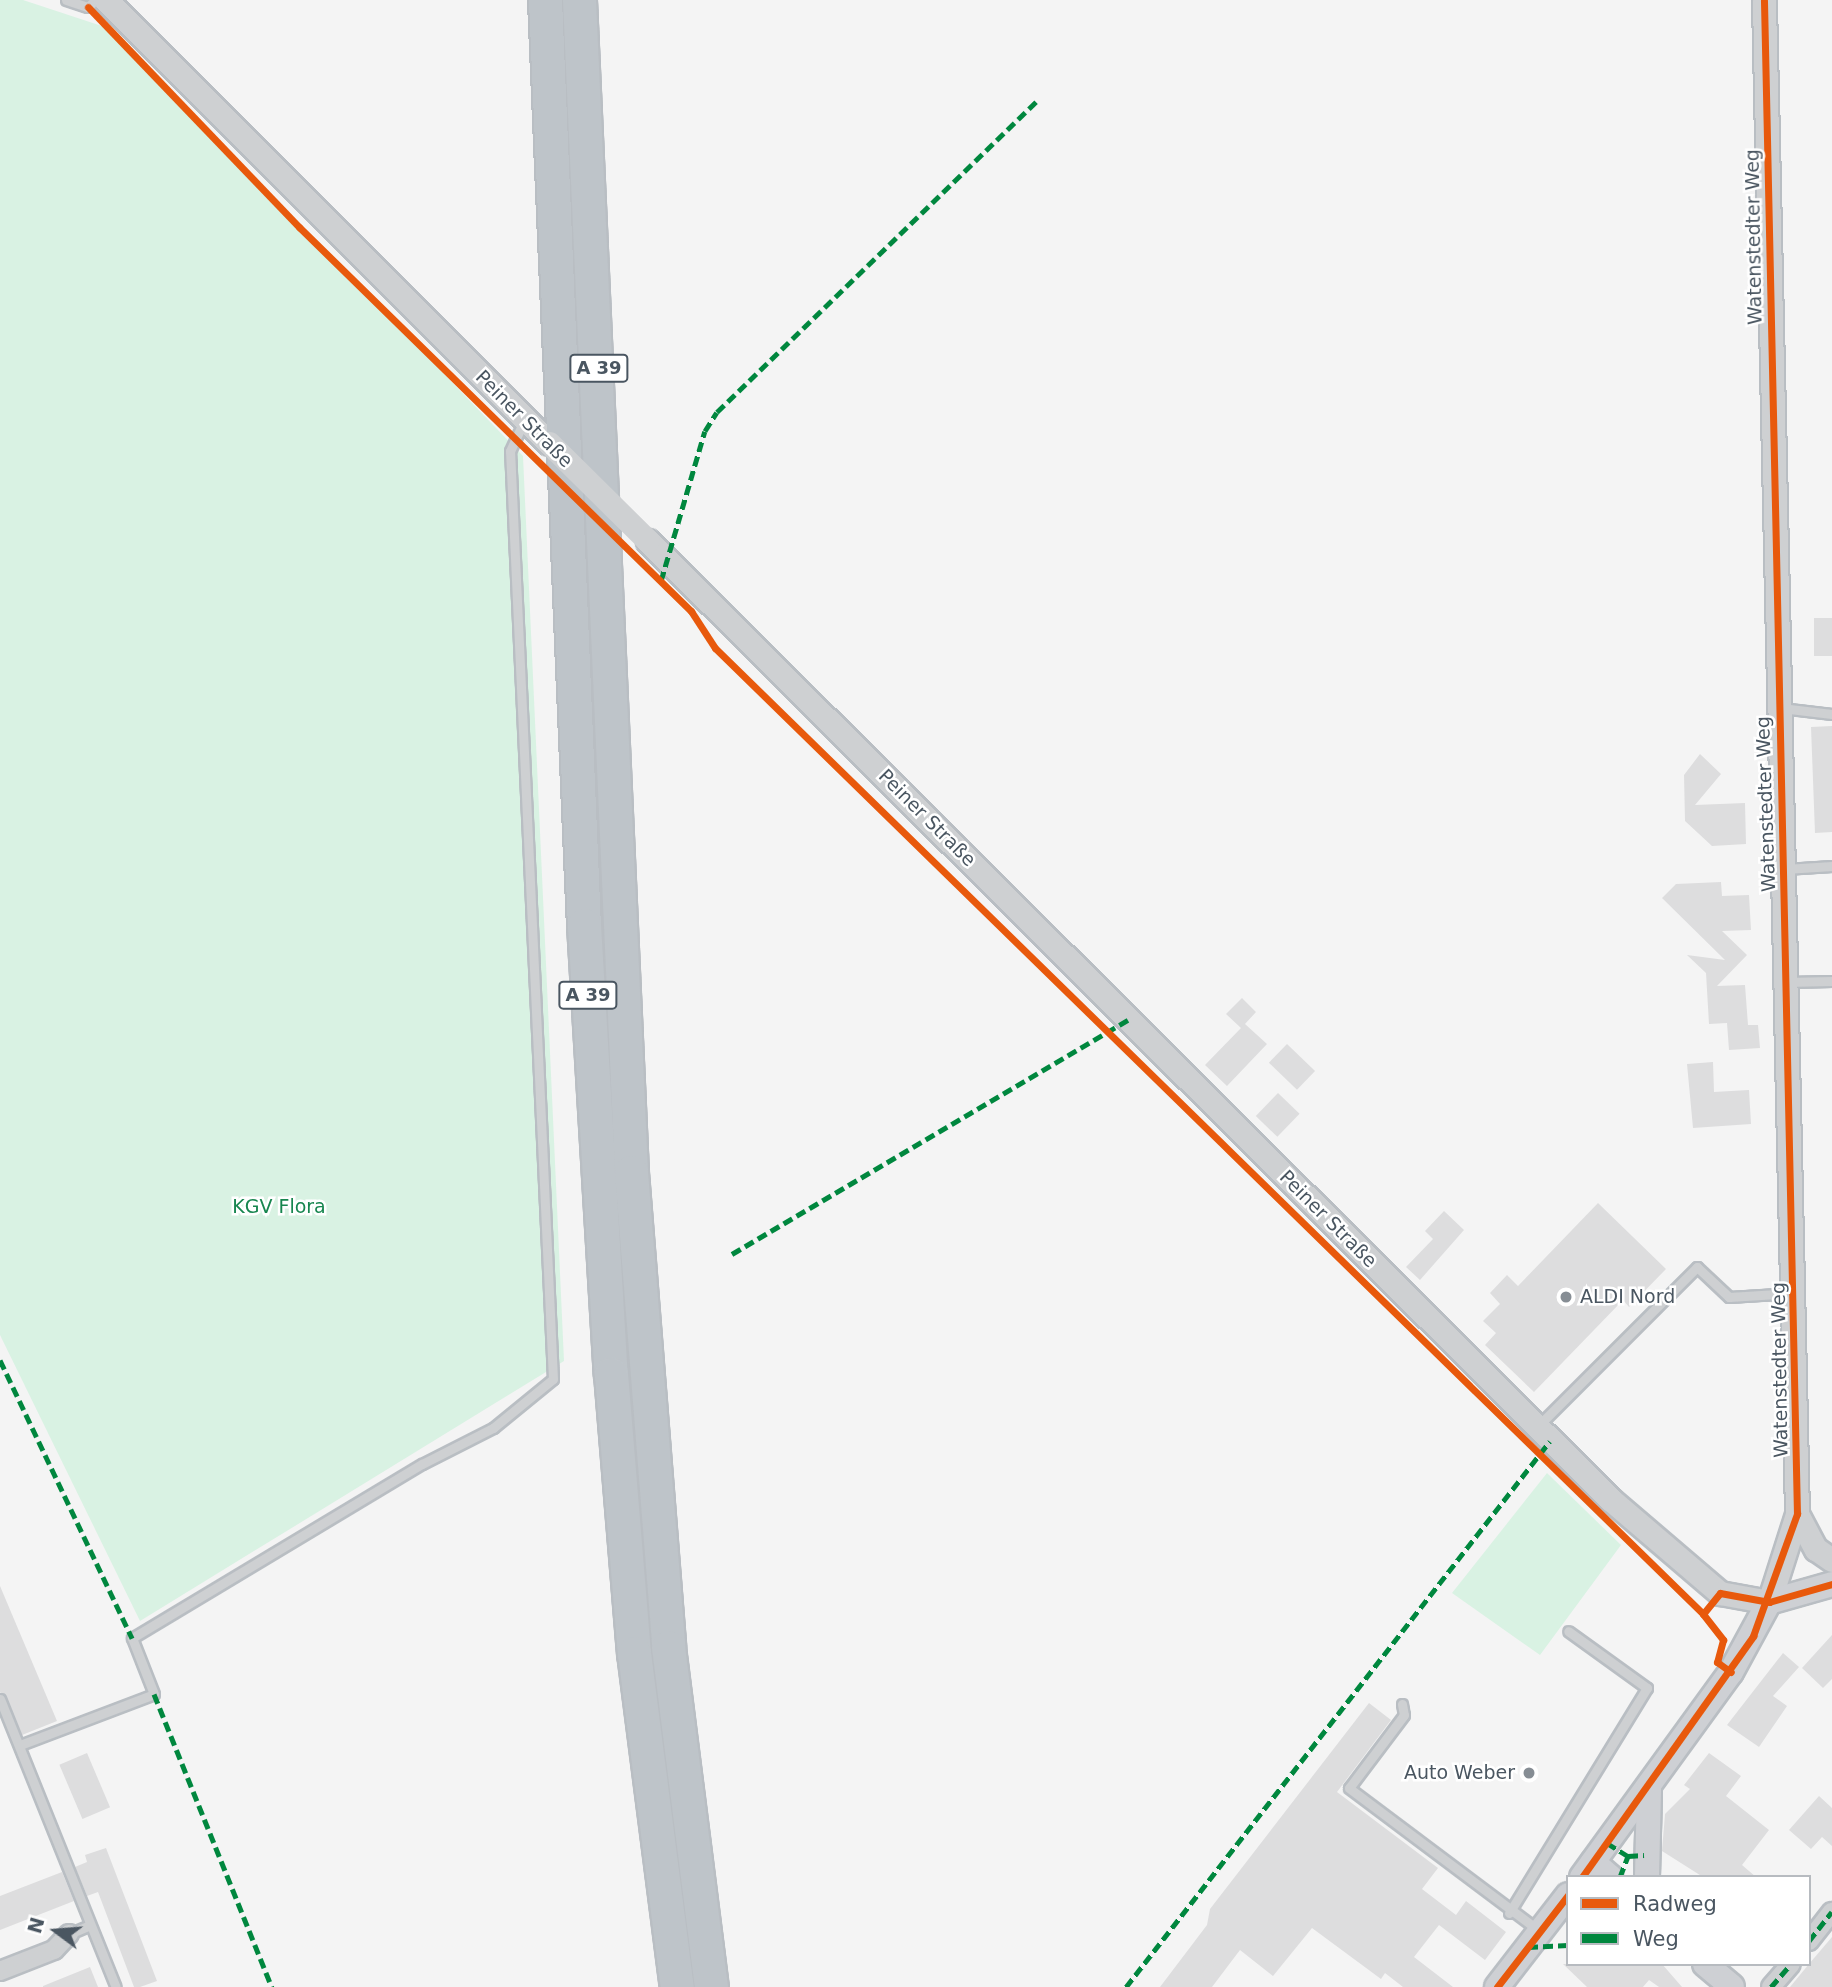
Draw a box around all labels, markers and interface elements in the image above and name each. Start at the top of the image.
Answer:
street label: Watenstedter Weg [1741,149,1767,325]
road number: A 39 [569,354,629,382]
street label: Peiner Straße [471,366,577,472]
street label: Watenstedter Weg [1752,716,1780,892]
street label: Peiner Straße [874,765,980,871]
road number: A 39 [558,980,618,1010]
street label: Peiner Straße [1275,1166,1381,1272]
park label: KGV Flora [232,1196,326,1218]
street label: Watenstedter Weg [1767,1282,1793,1458]
place label: ALDI Nord [1580,1286,1675,1308]
marker: ALDI Nord [1558,1289,1574,1305]
place label: Auto Weber [1404,1762,1515,1784]
marker: Auto Weber [1521,1765,1537,1781]
legend [1566,1875,1811,1966]
text: Radweg [1633,1892,1717,1916]
north arrow [21,1896,91,1966]
text: N [23,1915,49,1936]
text: Weg [1633,1927,1679,1951]

